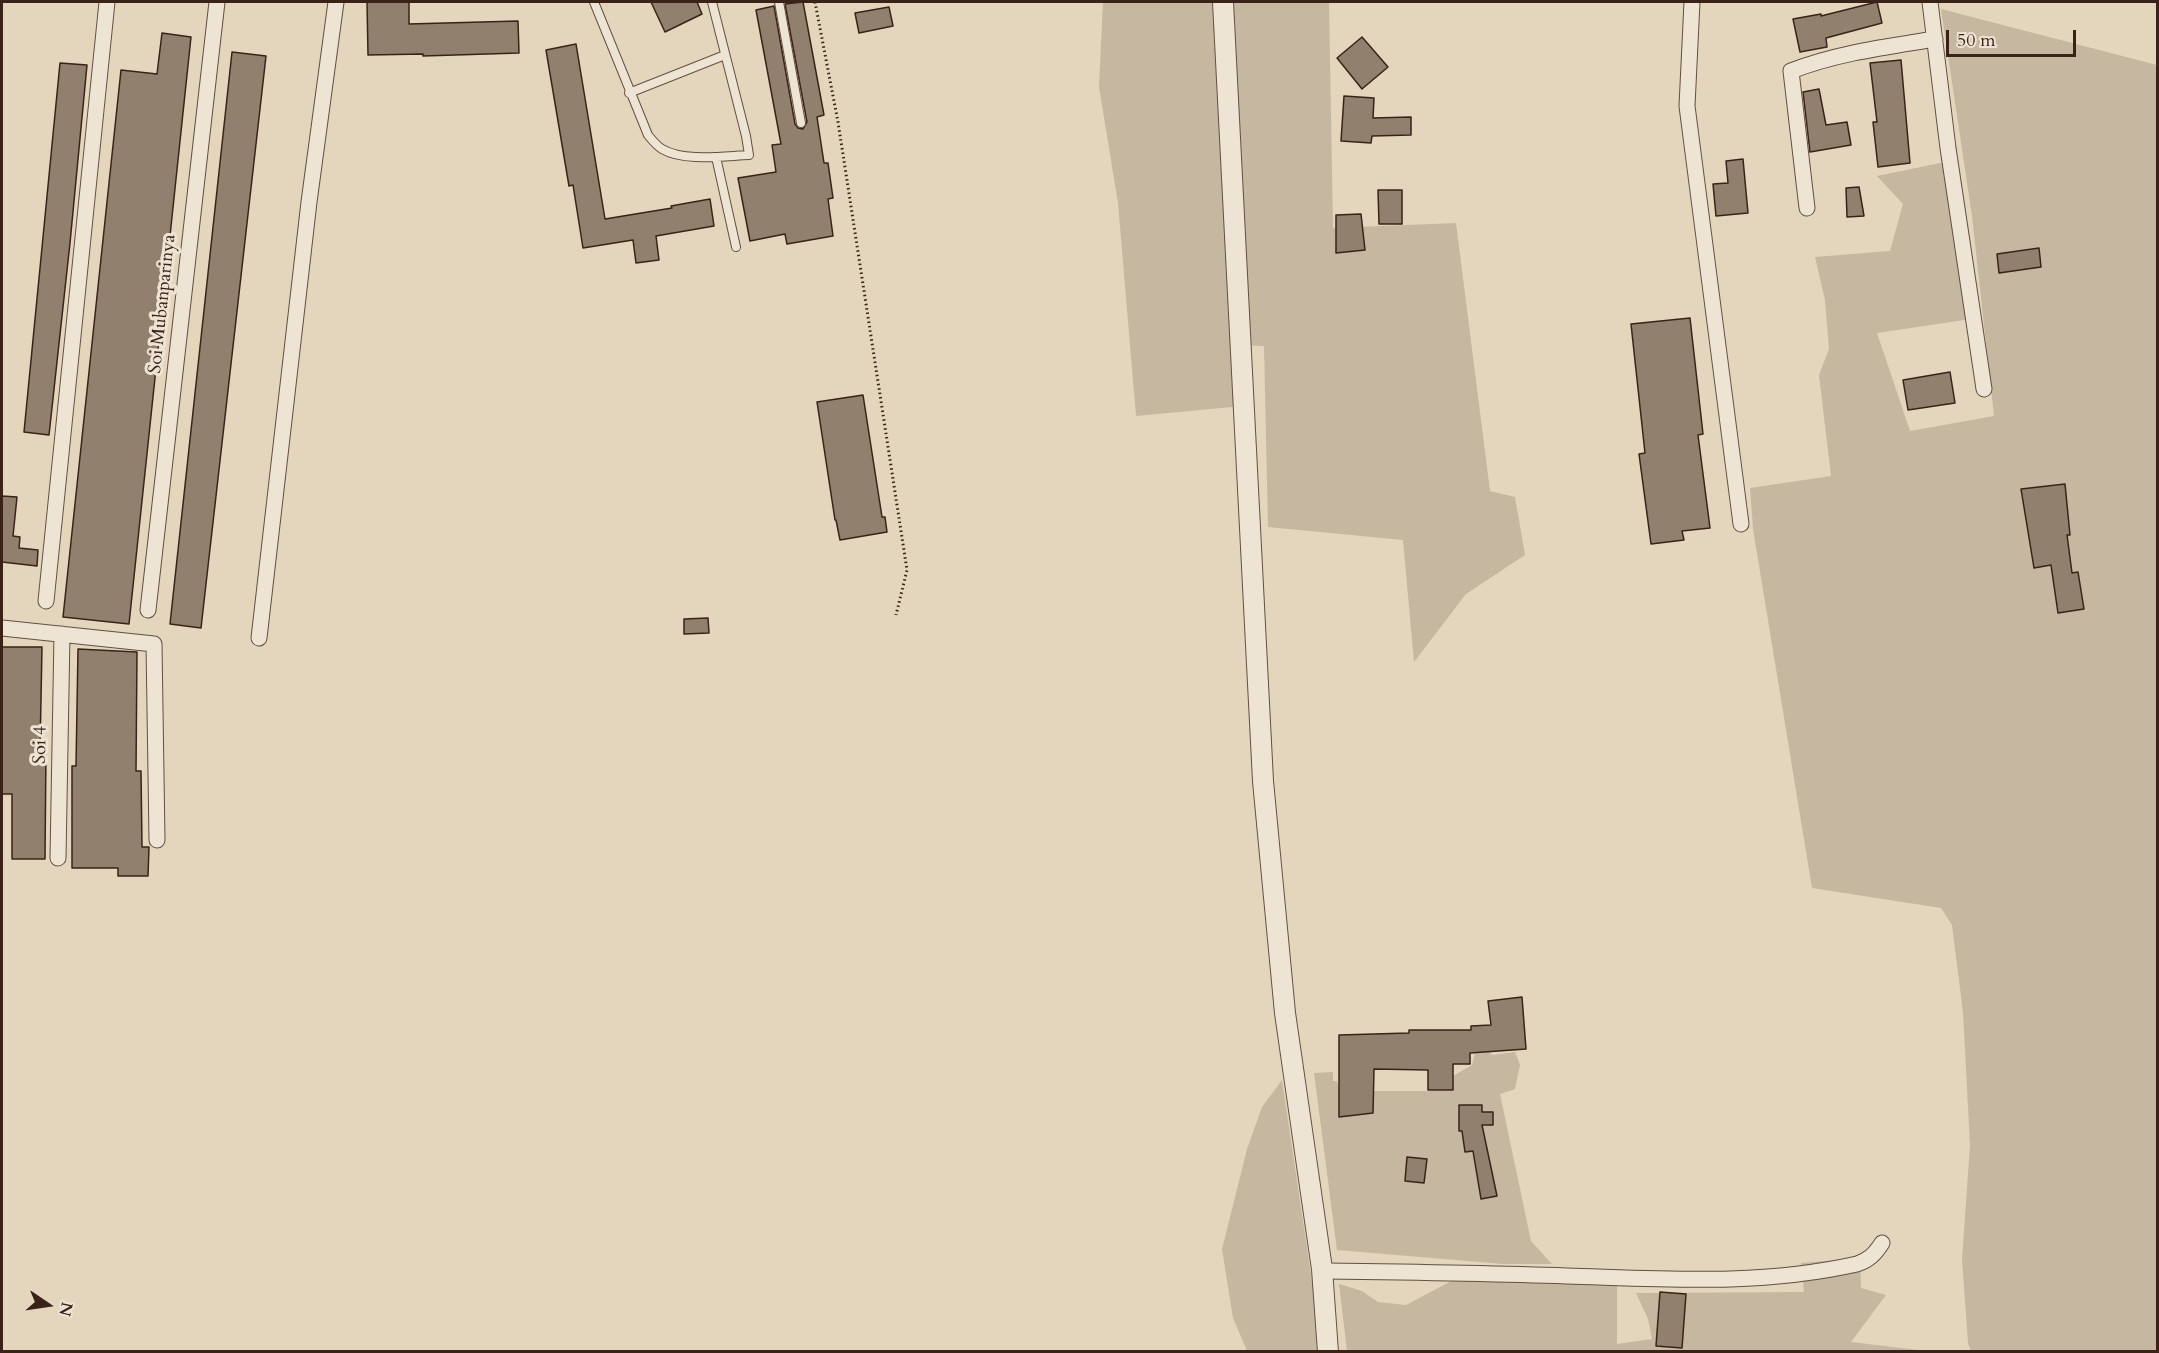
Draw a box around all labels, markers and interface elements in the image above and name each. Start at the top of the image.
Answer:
scale bar [1949,18,2080,56]
text: 50 m [1957,28,1996,53]
street label: Soi Mubanparinya [145,233,181,375]
street label: Soi 4 [30,726,52,764]
north arrow [18,1275,78,1335]
text: N [53,1300,78,1318]

